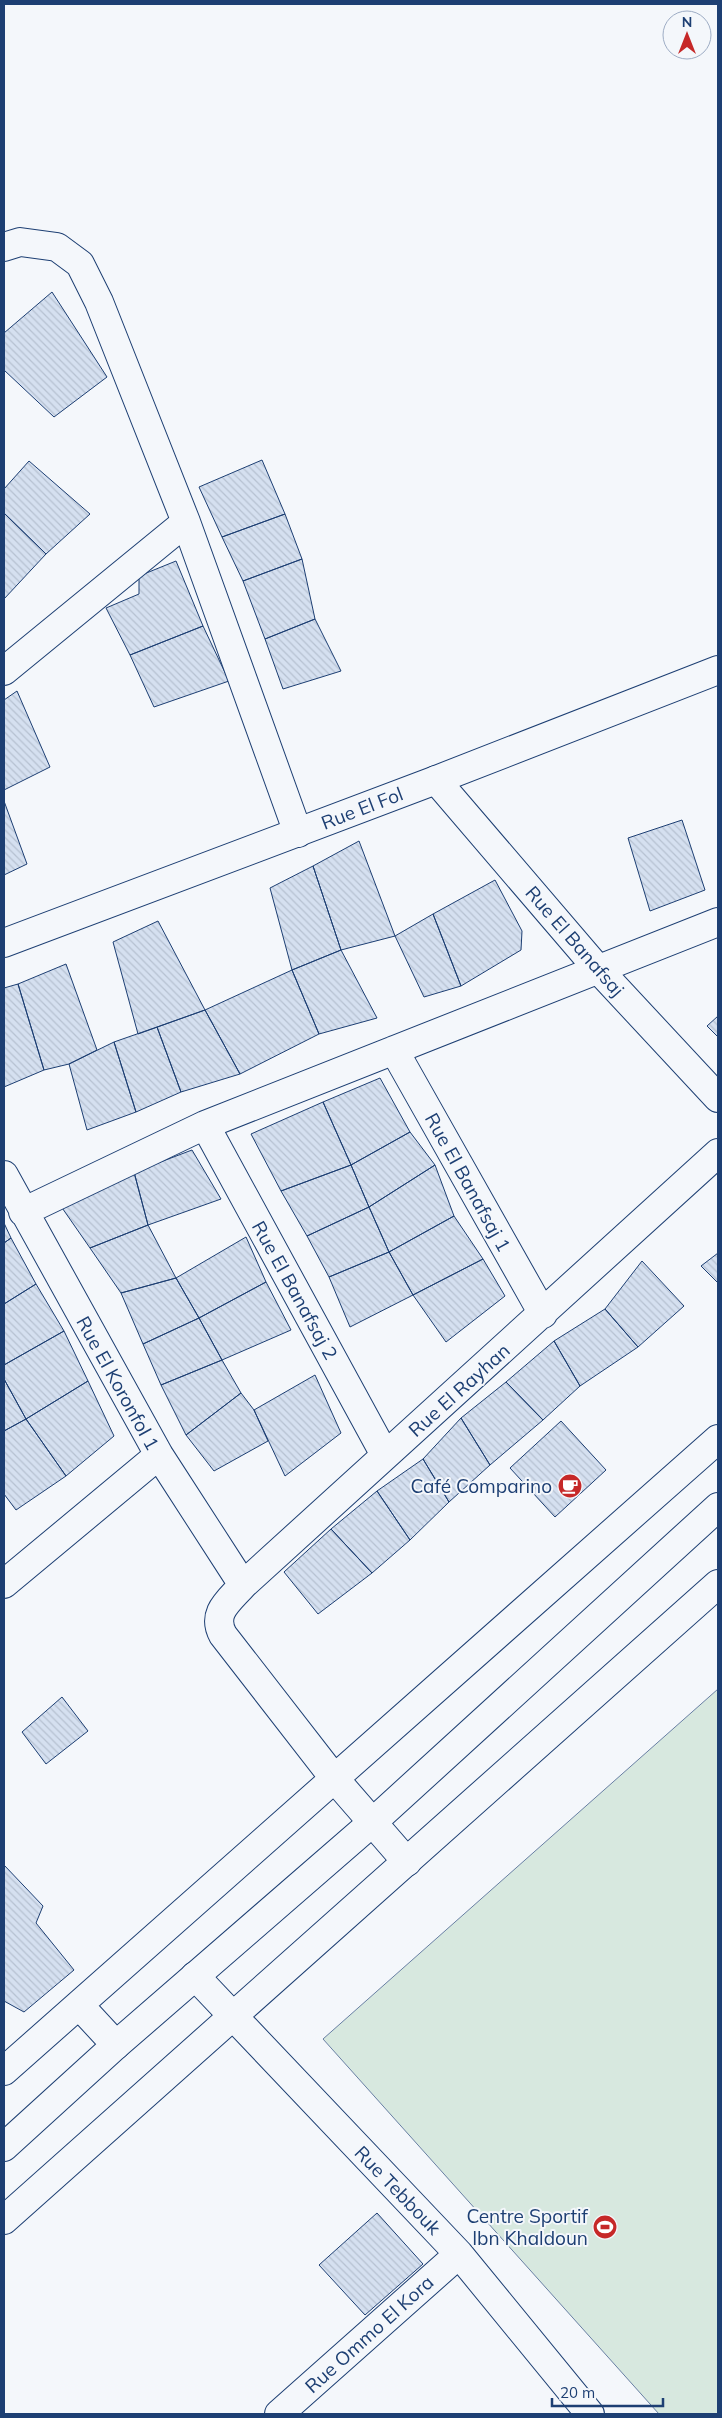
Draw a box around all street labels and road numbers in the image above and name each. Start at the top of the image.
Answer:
street label: Rue El Fol [318,781,406,835]
street label: Rue El Banafsaj [520,881,630,1001]
street label: Rue El Banafsaj 1 [420,1108,516,1256]
street label: Rue El Banafsaj 2 [247,1216,343,1364]
street label: Rue El Koronfol 1 [71,1312,165,1454]
street label: Rue El Rayhan [403,1338,515,1442]
street label: Rue Tebbouk [350,2141,446,2240]
street label: Rue Ommo El Kora [300,2270,438,2398]

